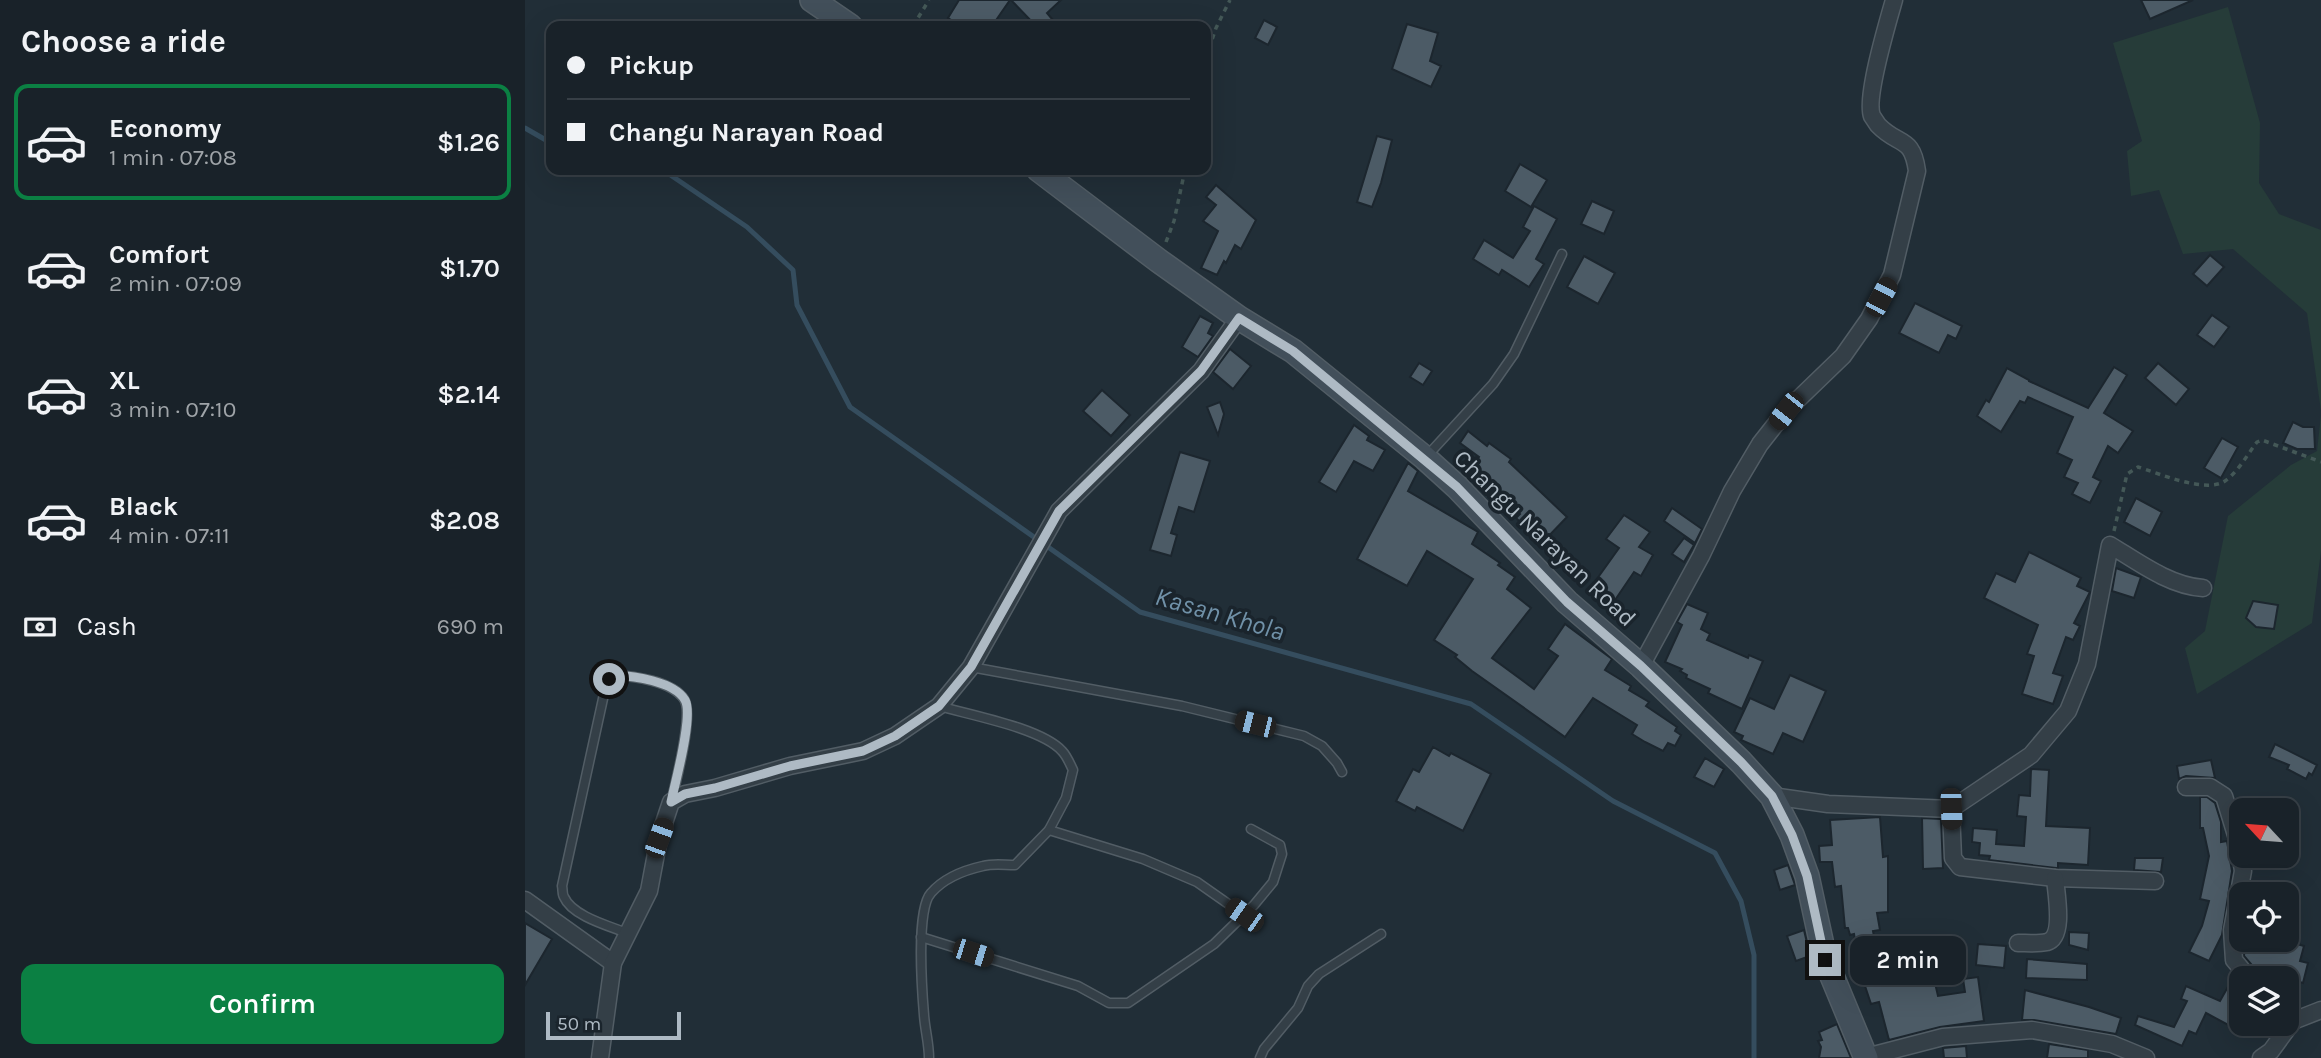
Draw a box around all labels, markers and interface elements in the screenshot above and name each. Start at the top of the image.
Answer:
text: Choose a ride [21,23,226,60]
text: Pickup [609,50,694,81]
icon: car [25,111,88,174]
text: Economy [109,113,221,144]
text: Changu Narayan Road [609,117,884,148]
text: $1.26 [437,127,500,158]
text: 1 min · 07:08 [109,144,237,171]
icon: car [25,237,88,300]
text: Comfort [109,239,210,270]
text: $1.70 [439,253,500,284]
text: 2 min · 07:09 [109,270,242,297]
car [1862,274,1901,320]
icon: car [25,363,88,426]
text: XL [109,365,140,396]
text: $2.14 [437,379,500,410]
car [1765,388,1808,434]
text: 3 min · 07:10 [109,396,236,423]
street label: Changu Narayan Road [1448,444,1642,632]
icon: car [25,489,88,552]
text: Black [109,491,178,522]
text: $2.08 [429,505,500,536]
text: 4 min · 07:11 [109,522,230,549]
water label: Kasan Khola [1152,581,1288,647]
icon: cash [21,608,59,646]
text: Cash [77,611,137,642]
text: 690 m [437,613,504,640]
route start [593,663,625,695]
car [1233,709,1278,739]
car [1940,788,1963,830]
north arrow [2229,798,2299,868]
map controls [2229,798,2299,1036]
car [642,815,677,861]
button: locate [2229,882,2299,952]
car [1221,894,1268,936]
callout: 2 min [1849,936,1965,984]
car [950,937,997,969]
route end [1809,944,1841,976]
text: 2 min [1877,947,1939,974]
button: Confirm [21,964,504,1044]
button: layers [2229,966,2299,1036]
scale bar [546,1009,681,1041]
text: 50 m [557,1013,601,1035]

